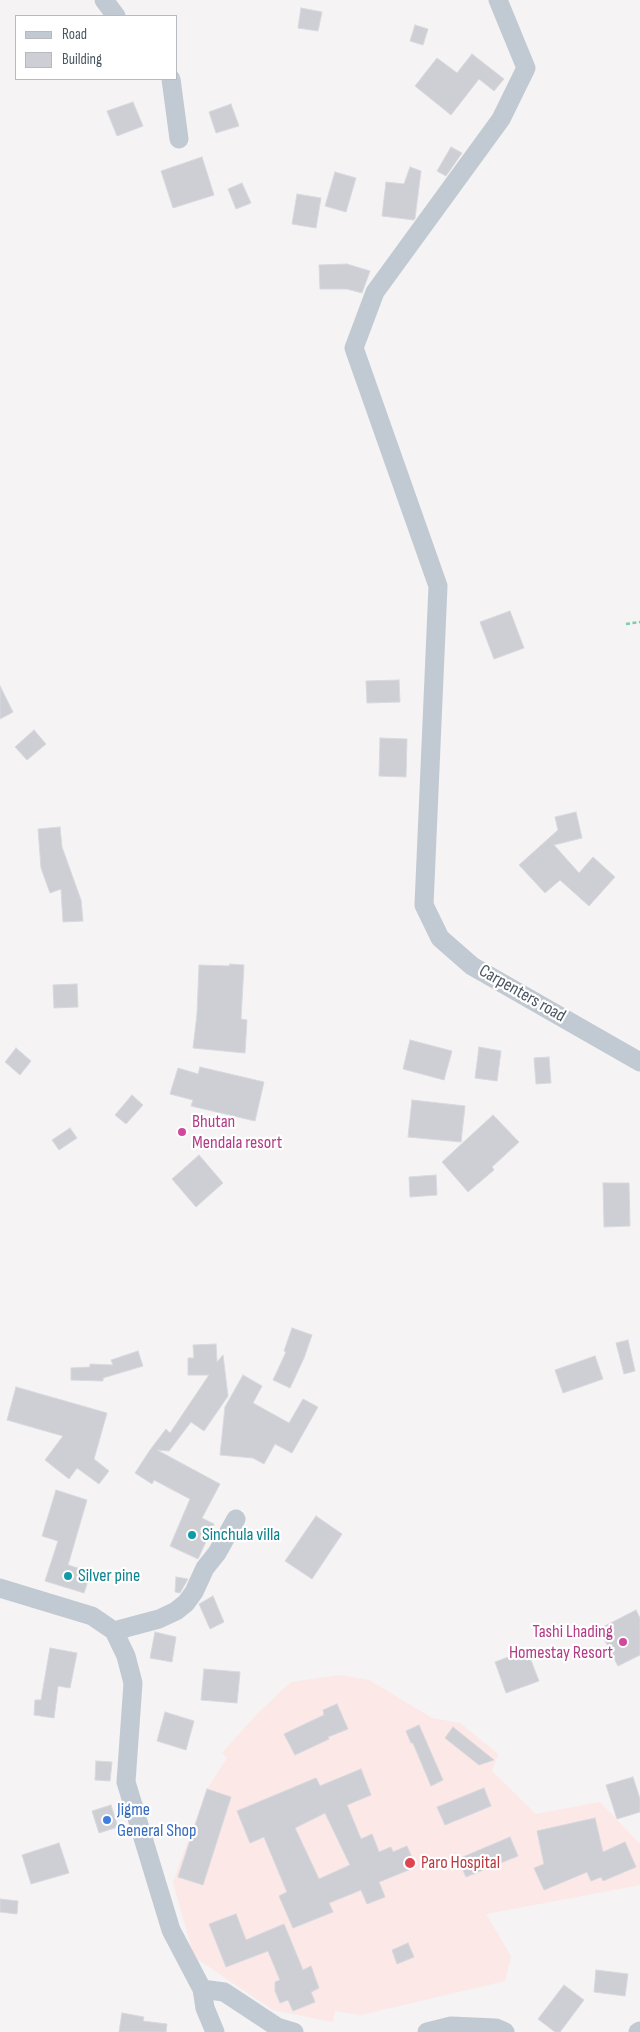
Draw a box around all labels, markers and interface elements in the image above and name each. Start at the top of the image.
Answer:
legend [15,15,178,80]
text: Road [62,25,87,44]
text: Building [62,50,102,69]
street label: Carpenters road [475,960,569,1028]
place label: Bhutan Mendala resort [192,1111,282,1154]
marker: Bhutan Mendala resort [176,1126,188,1138]
place label: Sinchula villa [202,1524,280,1546]
marker: Sinchula villa [186,1529,198,1541]
place label: Silver pine [78,1565,140,1587]
marker: Silver pine [62,1570,74,1582]
place label: Tashi Lhading Homestay Resort [509,1621,613,1664]
marker: Tashi Lhading Homestay Resort [617,1636,629,1648]
place label: Jigme General Shop [117,1799,197,1842]
marker: Jigme General Shop [101,1814,113,1826]
place label: Paro Hospital [421,1852,500,1874]
marker: Paro Hospital [403,1856,417,1870]

